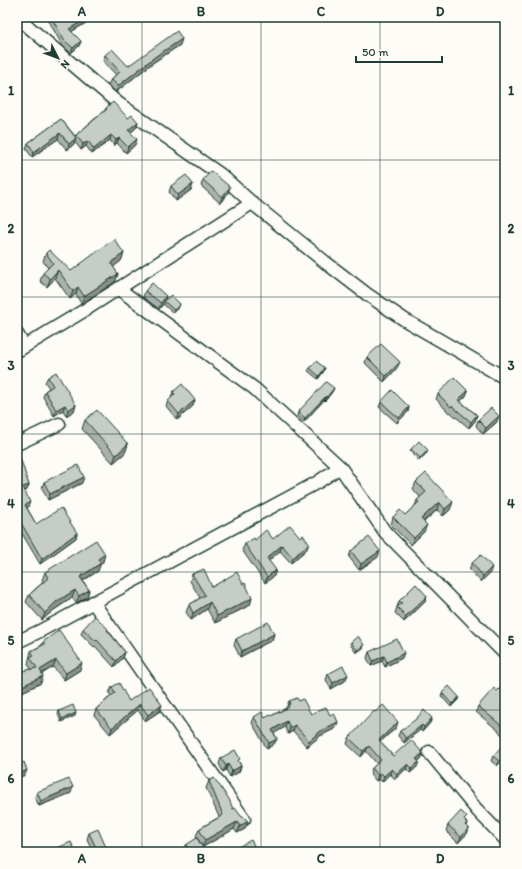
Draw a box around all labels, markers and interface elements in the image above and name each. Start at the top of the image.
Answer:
text: A [77,4,87,19]
text: B [197,4,206,19]
text: C [317,4,326,19]
text: D [436,4,445,19]
north arrow [38,38,78,78]
scale bar [356,38,442,64]
text: 50 m [362,45,388,59]
text: N [58,57,72,71]
text: 1 [8,83,14,98]
text: 1 [508,83,514,98]
text: 2 [8,221,15,236]
text: 2 [508,221,515,236]
text: 3 [7,358,15,373]
text: 3 [507,358,515,373]
text: 4 [7,496,15,511]
text: 4 [507,496,515,511]
text: 5 [8,633,15,648]
text: 5 [508,633,515,648]
text: 6 [8,771,15,786]
text: 6 [508,771,515,786]
text: A [77,851,87,866]
text: B [197,851,206,866]
text: C [317,851,326,866]
text: D [436,851,445,866]

